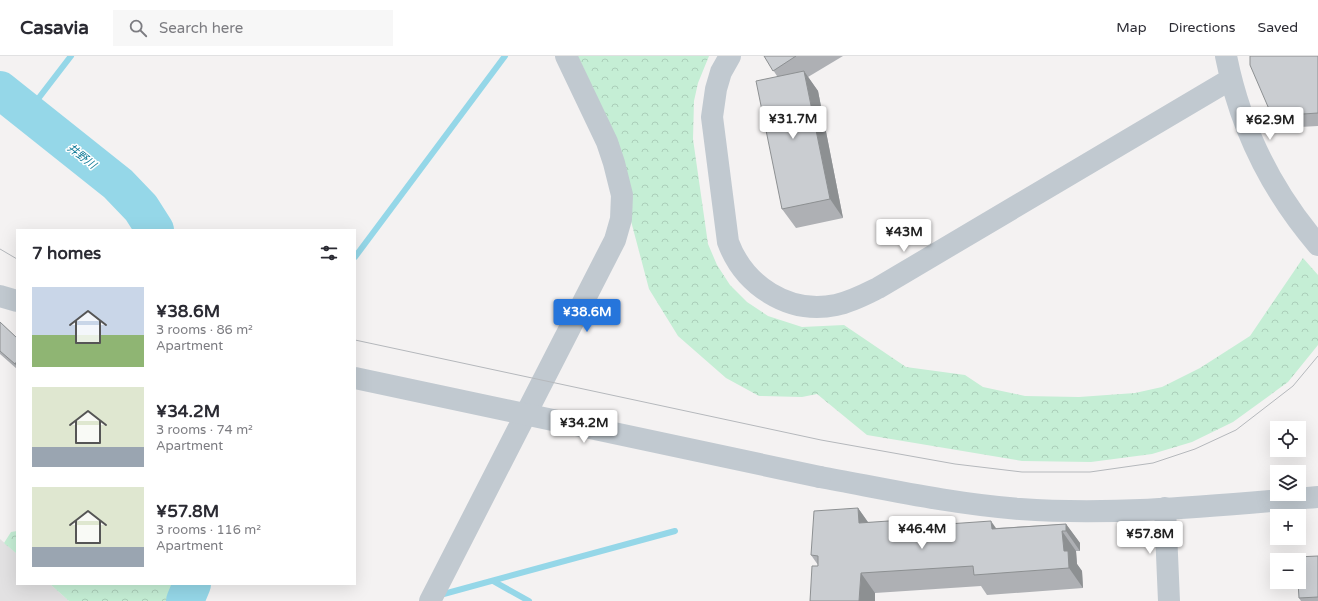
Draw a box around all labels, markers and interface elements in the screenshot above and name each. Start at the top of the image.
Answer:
search box [113,10,393,46]
text: Casavia [20,17,89,39]
icon: search [127,17,149,39]
text: Search here [159,19,243,37]
text: Map [1116,19,1147,36]
text: Directions [1169,19,1236,36]
text: Saved [1258,19,1298,36]
pin: ¥31.7M [760,106,826,140]
pin: ¥62.9M [1237,107,1303,141]
text: ¥31.7M [769,111,817,127]
text: ¥62.9M [1246,112,1294,128]
water label: 井野川 [65,141,99,172]
pin: ¥43M [880,219,928,253]
text: ¥43M [885,224,923,240]
icon: filters [318,242,340,264]
text: 7 homes [32,243,101,264]
pin: ¥38.6M [554,299,620,333]
text: ¥38.6M [156,301,220,322]
icon: home [64,303,112,351]
text: ¥38.6M [563,304,611,320]
text: 3 rooms · 86 m² [156,322,253,338]
text: Apartment [156,338,223,354]
text: ¥34.2M [156,401,220,422]
icon: home [64,403,112,451]
pin: ¥34.2M [551,410,617,444]
text: ¥34.2M [560,415,608,431]
map controls [1270,421,1306,589]
button: locate [1270,421,1306,457]
text: 3 rooms · 74 m² [156,422,253,438]
text: Apartment [156,438,223,454]
button: layers [1270,465,1306,501]
text: ¥57.8M [156,501,219,522]
icon: home [64,503,112,551]
button: + [1270,509,1306,545]
pin: ¥46.4M [889,516,955,550]
text: ¥46.4M [898,521,946,537]
pin: ¥57.8M [1117,521,1183,555]
text: 3 rooms · 116 m² [156,522,261,538]
text: ¥57.8M [1126,526,1174,542]
text: Apartment [156,538,223,554]
button: − [1270,553,1306,589]

